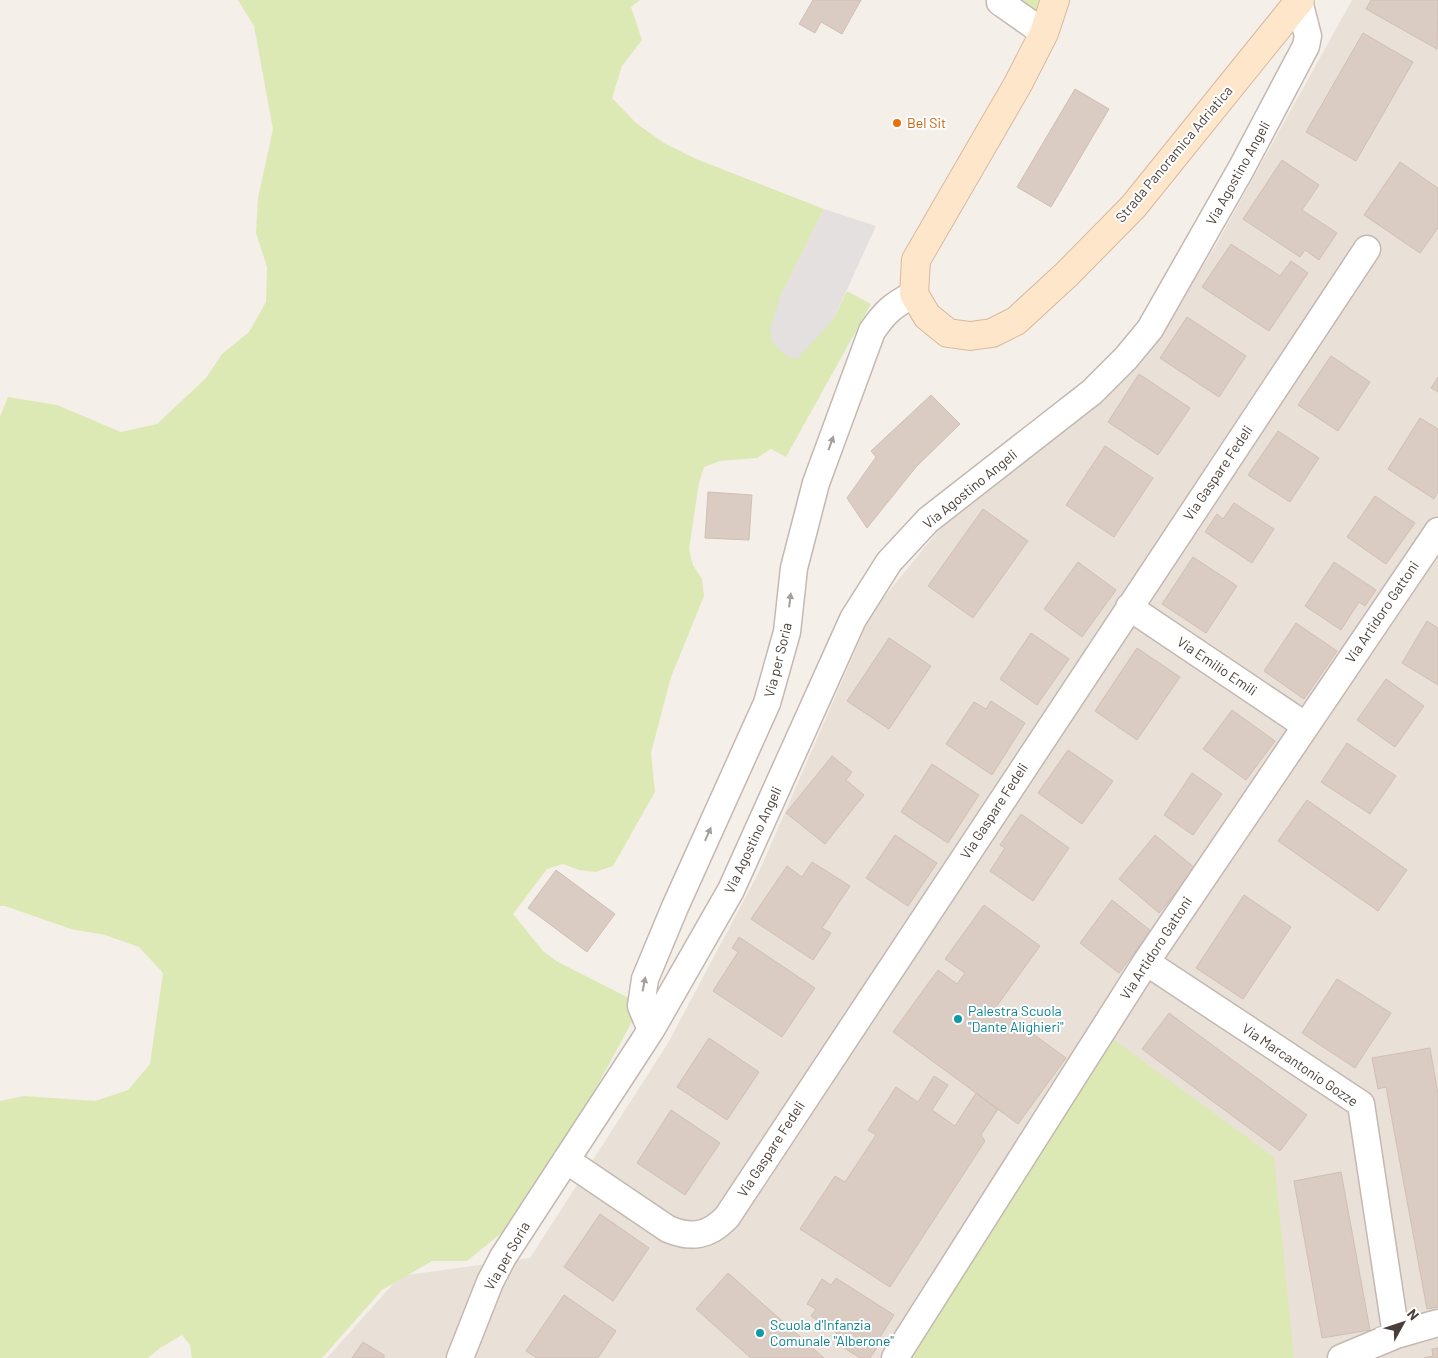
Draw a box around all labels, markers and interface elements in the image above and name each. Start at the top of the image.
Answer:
street label: Strada Panoramica Adriatica [1112,82,1236,225]
place label: Bel Sit [907,114,946,131]
marker: Bel Sit [891,117,903,129]
street label: Via Agostino Angeli [1202,118,1273,228]
street label: Via Gaspare Fedeli [1179,422,1256,524]
one-way arrow [827,435,835,450]
street label: Via Agostino Angeli [919,445,1020,532]
street label: Via Artidoro Gattoni [1341,558,1422,666]
one-way arrow [787,592,795,608]
street label: Via per Soria [760,621,795,699]
street label: Via Emilio Emili [1174,633,1261,699]
street label: Via Gaspare Fedeli [956,760,1031,862]
street label: Via Agostino Angeli [720,784,785,896]
one-way arrow [704,827,712,841]
street label: Via Artidoro Gattoni [1116,893,1195,1002]
one-way arrow [641,975,649,991]
place label: Palestra Scuola "Dante Alighieri" [968,1002,1064,1035]
marker: Palestra Scuola "Dante Alighieri" [952,1013,964,1025]
street label: Via Marcantonio Gozze [1239,1019,1361,1110]
street label: Via Gaspare Fedeli [733,1098,808,1200]
street label: Via per Soria [480,1218,533,1293]
north arrow [1378,1298,1428,1348]
text: N [1404,1305,1423,1323]
place label: Scuola d'Infanzia Comunale "Alberone" [770,1316,894,1349]
marker: Scuola d'Infanzia Comunale "Alberone" [754,1327,766,1339]

